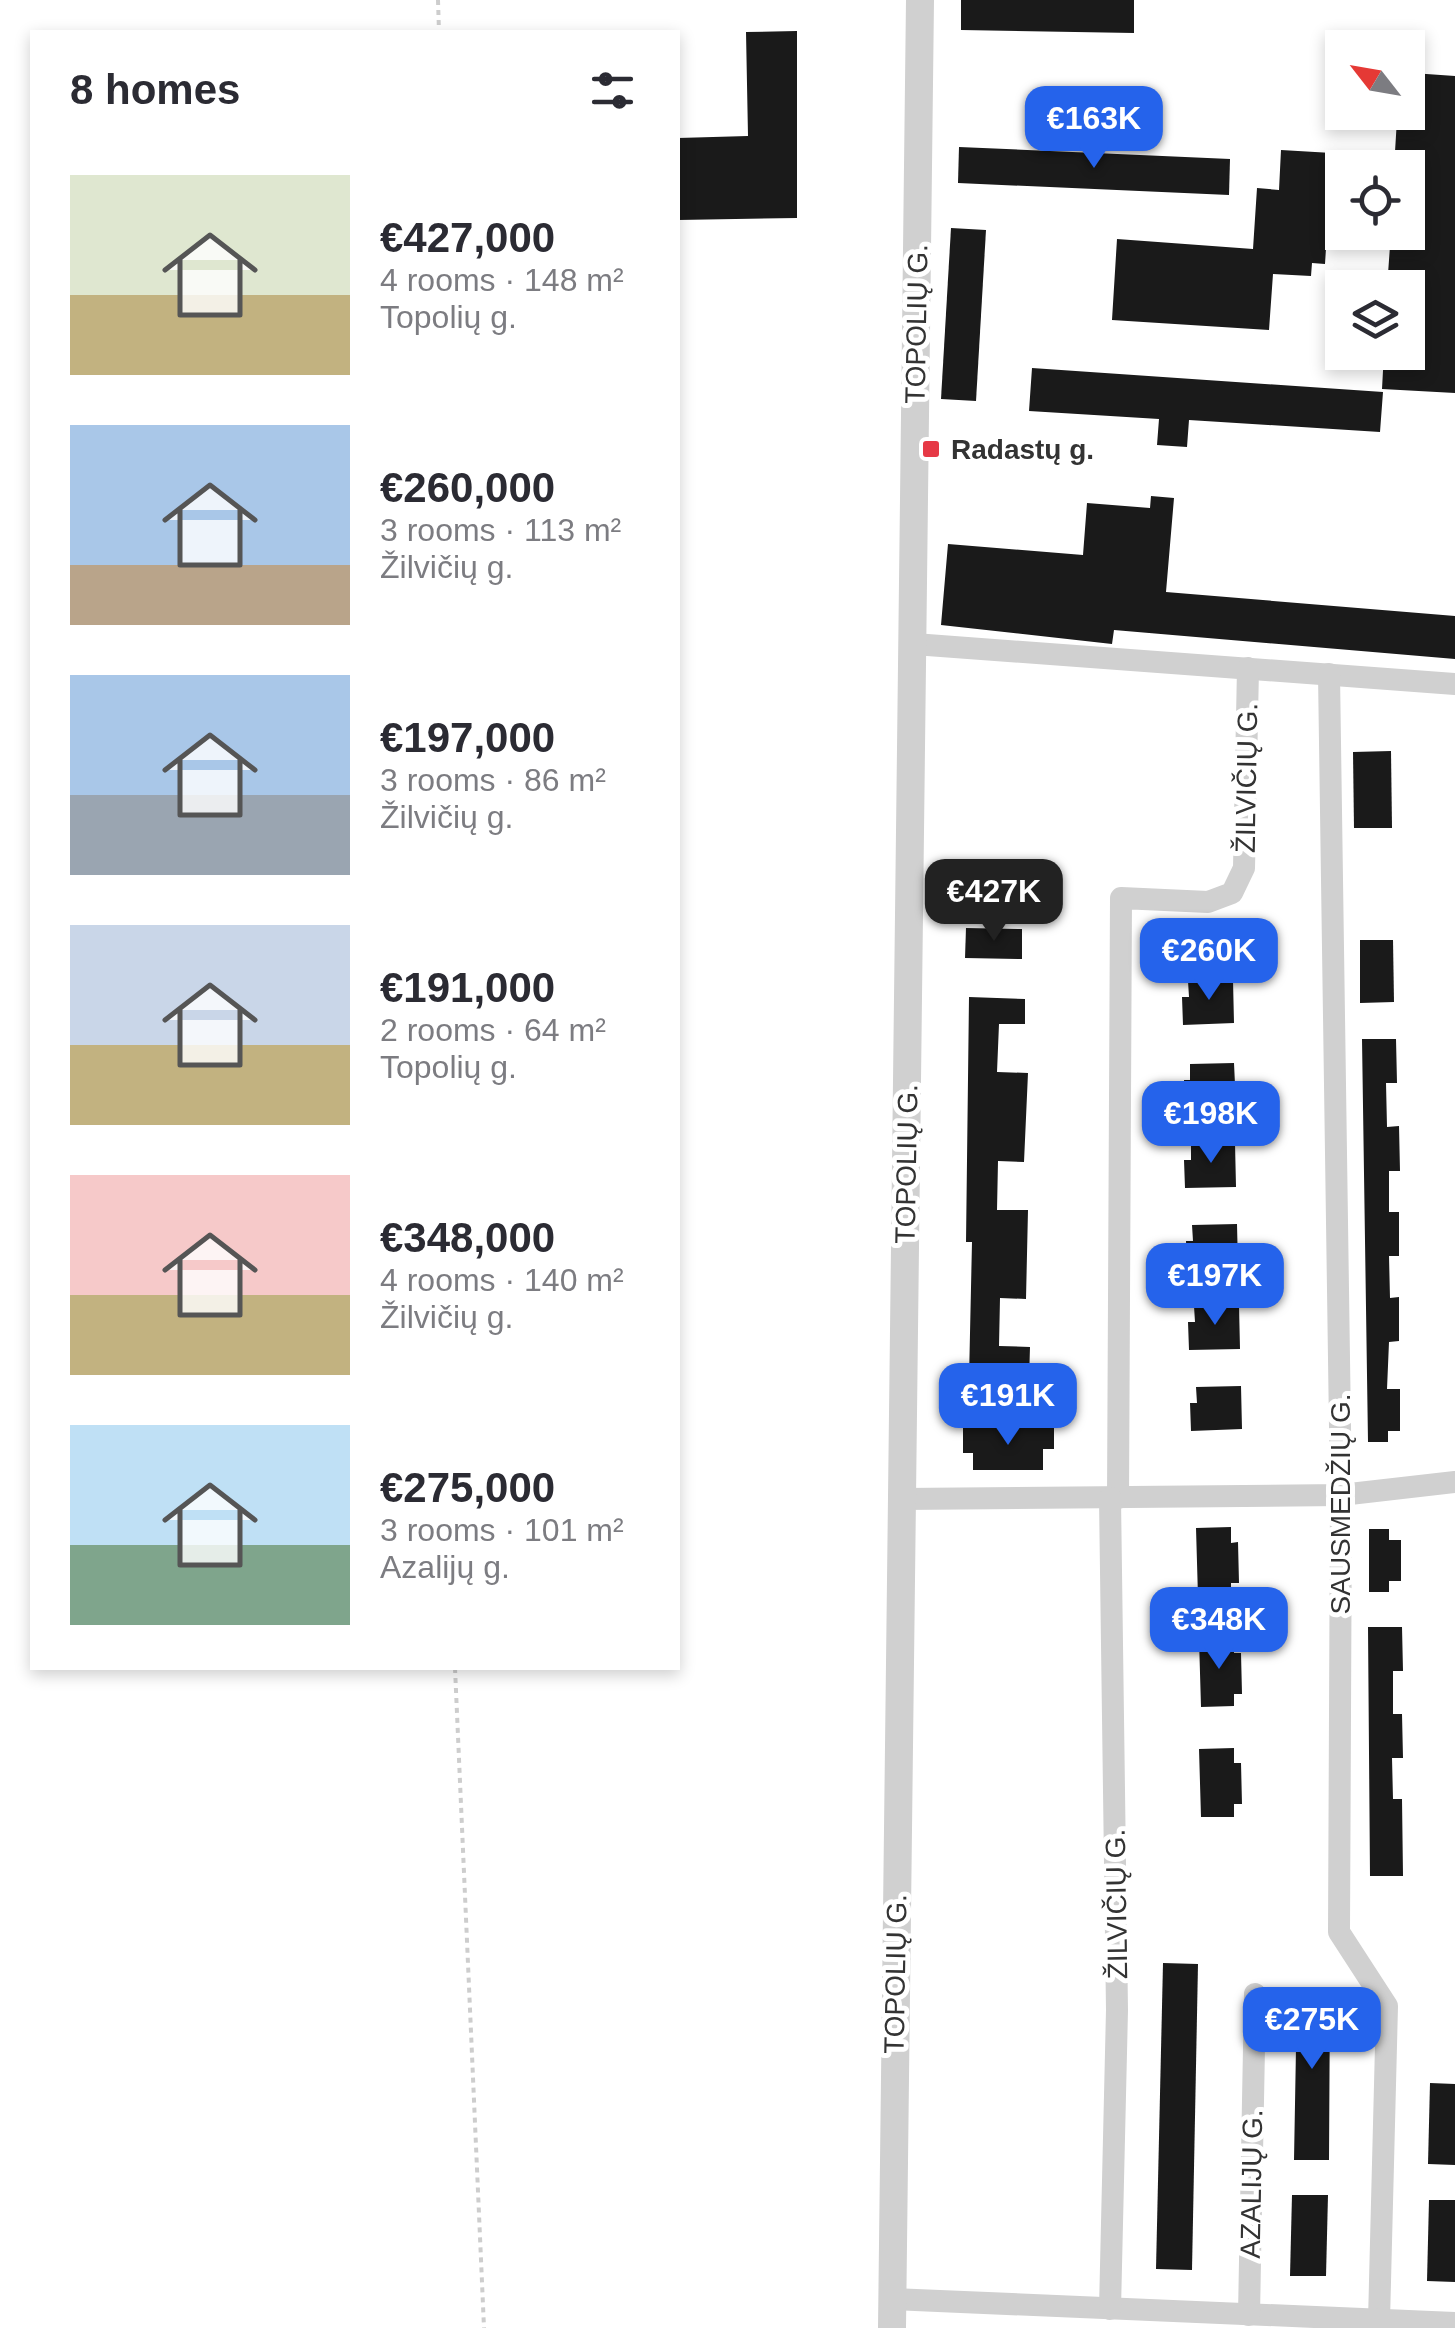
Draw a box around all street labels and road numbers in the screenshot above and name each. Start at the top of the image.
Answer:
street label: TOPOLIŲ G. [900,244,933,404]
street label: ŽILVIČIŲ G. [1230,703,1263,853]
street label: TOPOLIŲ G. [890,1084,923,1244]
street label: SAUSMEDŽIŲ G. [1325,1394,1356,1614]
street label: ŽILVIČIŲ G. [1100,1829,1133,1979]
street label: TOPOLIŲ G. [879,1894,912,2054]
street label: AZALIJŲ G. [1235,2109,1268,2259]

